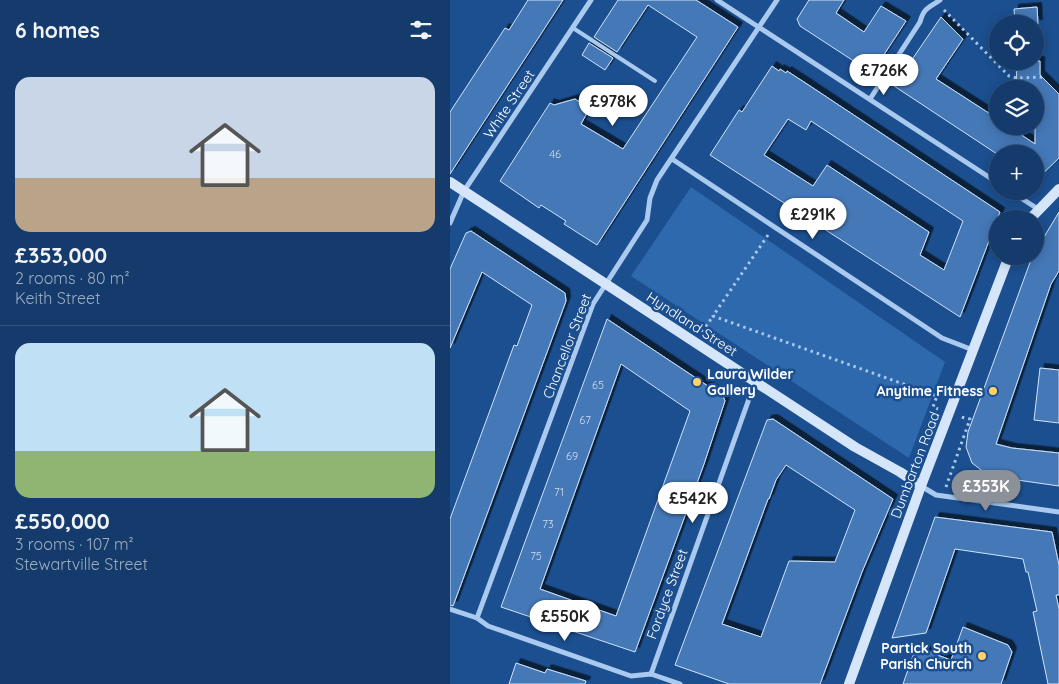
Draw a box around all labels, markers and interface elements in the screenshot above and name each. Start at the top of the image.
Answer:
map controls [989,15,1044,265]
button: locate [989,15,1044,70]
icon: filters [407,16,435,44]
text: 6 homes [15,17,100,43]
pin: £726K [849,54,919,96]
text: £726K [860,60,908,80]
street label: White Street [479,66,539,142]
button: layers [989,80,1044,135]
pin: £978K [578,84,648,127]
text: £978K [590,91,636,111]
icon: home [180,110,270,200]
button: + [989,145,1044,200]
house number: 46 [549,147,561,161]
pin: £291K [778,198,848,240]
text: £291K [791,204,835,224]
button: − [989,210,1044,265]
text: £353,000 [15,242,107,268]
text: 2 rooms · 80 m² [15,268,130,288]
text: Keith Street [15,288,101,308]
street label: Hyndland Street [643,288,741,360]
street label: Chancellor Street [539,291,595,401]
place label: Laura Wilder Gallery [707,365,794,399]
icon: home [180,375,270,465]
marker: Laura Wilder Gallery [691,376,703,388]
house number: 65 [592,378,604,392]
place label: Anytime Fitness [876,382,983,400]
marker: Anytime Fitness [987,385,999,397]
street label: Dumbarton Road [886,409,944,521]
house number: 67 [579,413,591,427]
house number: 69 [566,449,578,463]
pin: £353K [951,470,1021,512]
text: £353K [963,476,1009,496]
pin: £542K [658,482,728,524]
house number: 71 [554,485,564,499]
text: £542K [669,488,717,508]
text: £550,000 [15,508,110,534]
house number: 73 [542,517,554,531]
text: 3 rooms · 107 m² [15,534,134,554]
street label: Fordyce Street [642,546,692,642]
house number: 75 [530,549,542,563]
text: Stewartville Street [15,554,148,574]
pin: £550K [530,600,600,642]
text: £550K [541,606,589,626]
place label: Partick South Parish Church [880,639,972,673]
marker: Partick South Parish Church [976,650,988,662]

